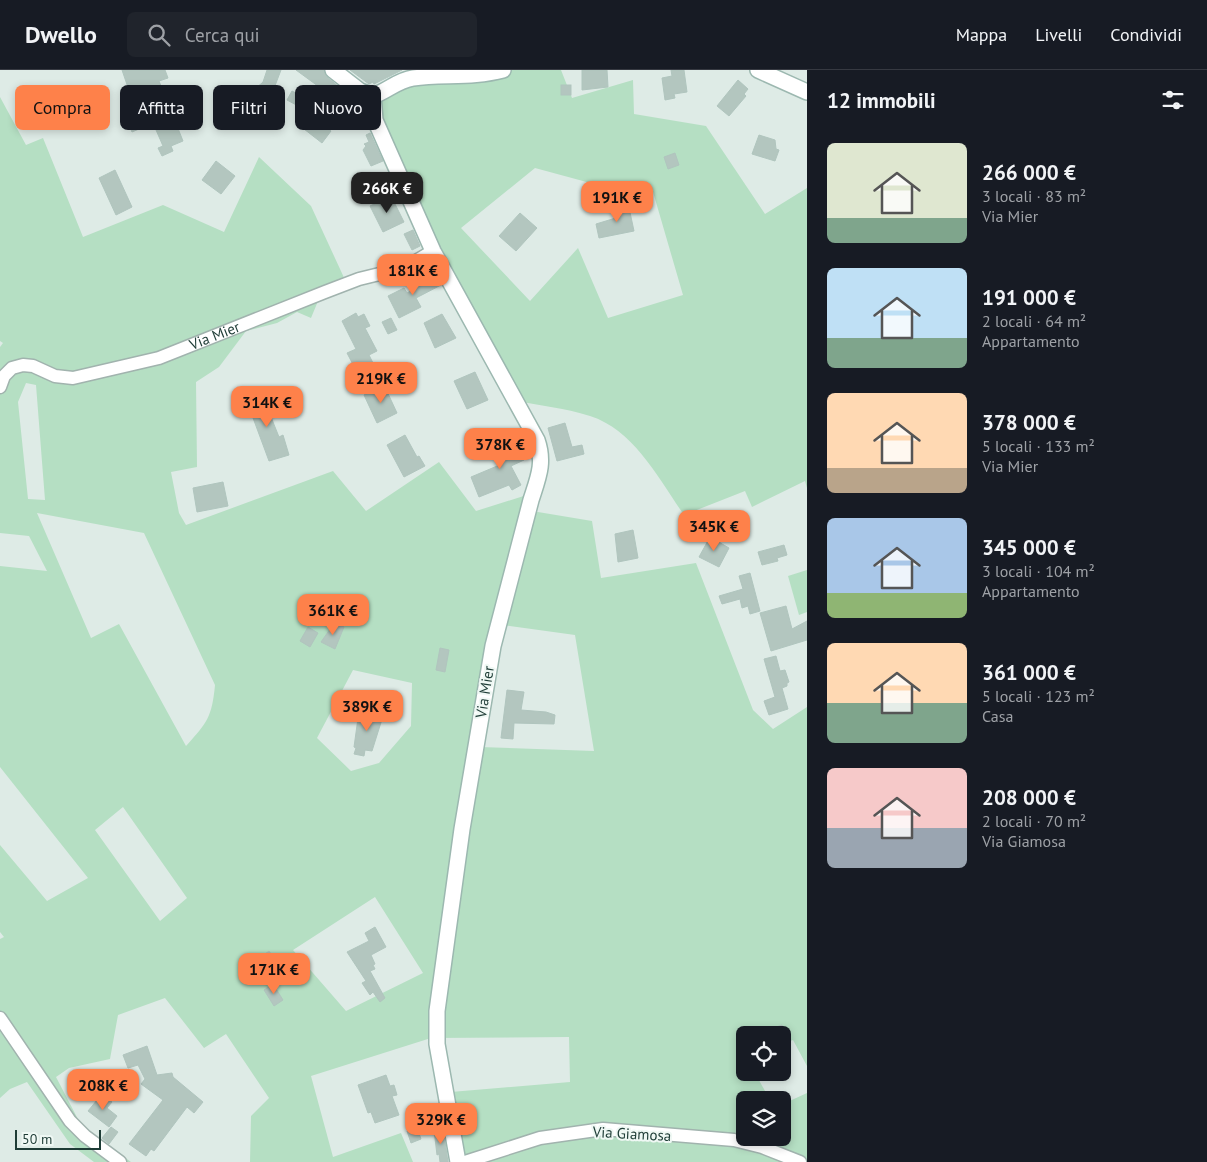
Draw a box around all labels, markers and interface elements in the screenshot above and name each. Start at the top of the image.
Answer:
search box [127,12,477,57]
text: Dwello [25,19,97,50]
icon: search [145,21,173,49]
text: Cerca qui [185,23,260,47]
text: Mappa [956,23,1007,46]
text: Livelli [1035,23,1082,46]
text: Condividi [1110,23,1182,46]
chip: Compra [15,85,110,130]
chip: Affitta [120,85,203,130]
chip: Filtri [213,85,285,130]
chip: Nuovo [295,85,381,130]
icon: filters [1159,86,1187,114]
text: 12 immobili [827,87,936,114]
text: 266 000 € [982,159,1076,186]
icon: home [867,163,927,223]
pin: 266K € [346,172,428,214]
text: 266K € [362,178,412,198]
pin: 191K € [576,180,658,223]
text: 3 locali · 83 m² [982,186,1086,206]
text: 191K € [592,187,642,207]
text: Via Mier [982,206,1038,226]
pin: 181K € [372,254,454,296]
text: 181K € [388,260,438,280]
text: 191 000 € [982,284,1076,311]
icon: home [867,288,927,348]
text: 2 locali · 64 m² [982,311,1086,331]
street label: Via Mier [186,317,243,354]
text: Appartamento [982,331,1080,351]
pin: 219K € [340,362,422,404]
text: 219K € [356,368,406,388]
pin: 314K € [226,386,308,428]
text: 314K € [242,392,292,412]
text: 378 000 € [982,409,1076,436]
icon: home [867,413,927,473]
pin: 378K € [459,428,541,470]
text: 378K € [475,434,525,454]
text: 5 locali · 133 m² [982,436,1095,456]
text: Via Mier [982,456,1038,476]
pin: 345K € [673,510,755,552]
text: 345K € [689,516,739,536]
text: 345 000 € [982,534,1076,561]
icon: home [867,538,927,598]
text: 3 locali · 104 m² [982,561,1095,581]
text: Appartamento [982,581,1080,601]
pin: 361K € [292,594,374,636]
text: 361K € [308,600,358,620]
text: 361 000 € [982,659,1076,686]
icon: home [867,663,927,723]
street label: Via Mier [471,664,498,720]
text: 5 locali · 123 m² [982,686,1095,706]
pin: 389K € [326,690,408,732]
text: 389K € [342,696,392,716]
text: Casa [982,706,1013,726]
text: 208 000 € [982,784,1076,811]
icon: home [867,788,927,848]
text: 2 locali · 70 m² [982,811,1086,831]
text: Via Giamosa [982,831,1066,851]
pin: 171K € [233,952,315,995]
text: 171K € [249,959,299,979]
map controls [736,1026,791,1146]
button: locate [736,1026,791,1081]
pin: 208K € [62,1068,144,1111]
text: 208K € [78,1075,128,1095]
button: layers [736,1091,791,1146]
pin: 329K € [400,1102,482,1145]
text: 329K € [416,1109,466,1129]
street label: Via Giamosa [591,1122,672,1145]
scale bar [15,1127,101,1150]
text: 50 m [22,1130,52,1148]

